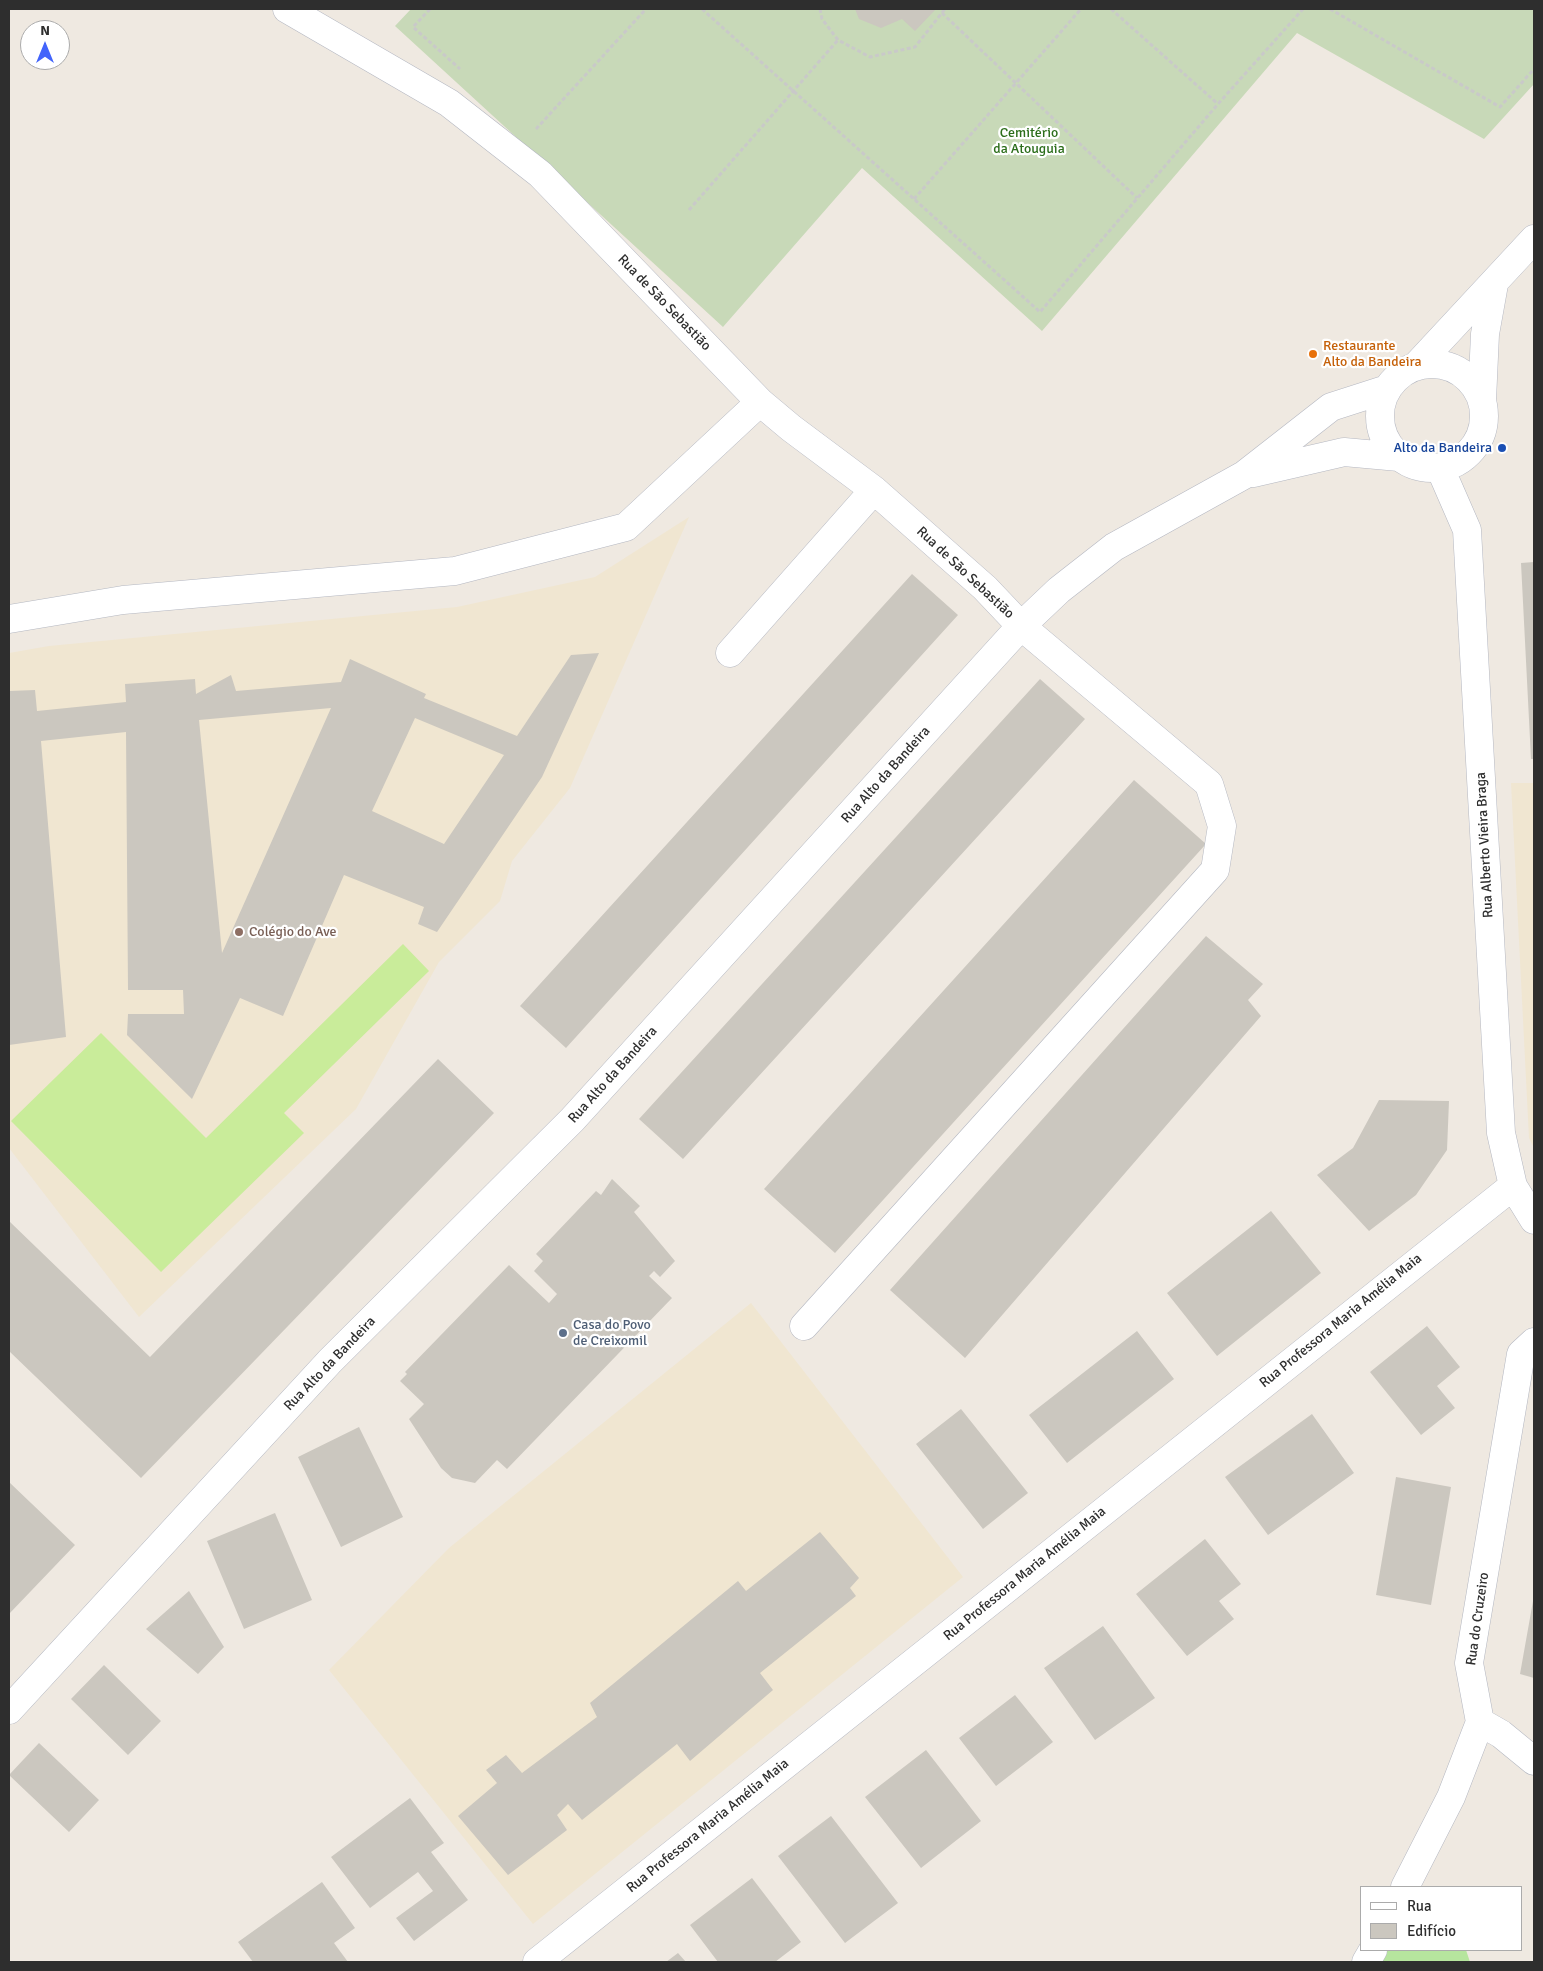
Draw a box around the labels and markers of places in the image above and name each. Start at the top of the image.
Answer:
place label: Restaurante Alto da Bandeira [1323,338,1422,371]
marker: Restaurante Alto da Bandeira [1307,348,1319,360]
place label: Alto da Bandeira [1393,440,1492,456]
marker: Alto da Bandeira [1496,442,1508,454]
place label: Colégio do Ave [249,924,336,940]
marker: Colégio do Ave [233,926,245,938]
place label: Casa do Povo de Creixomil [573,1317,651,1350]
marker: Casa do Povo de Creixomil [557,1327,569,1339]

